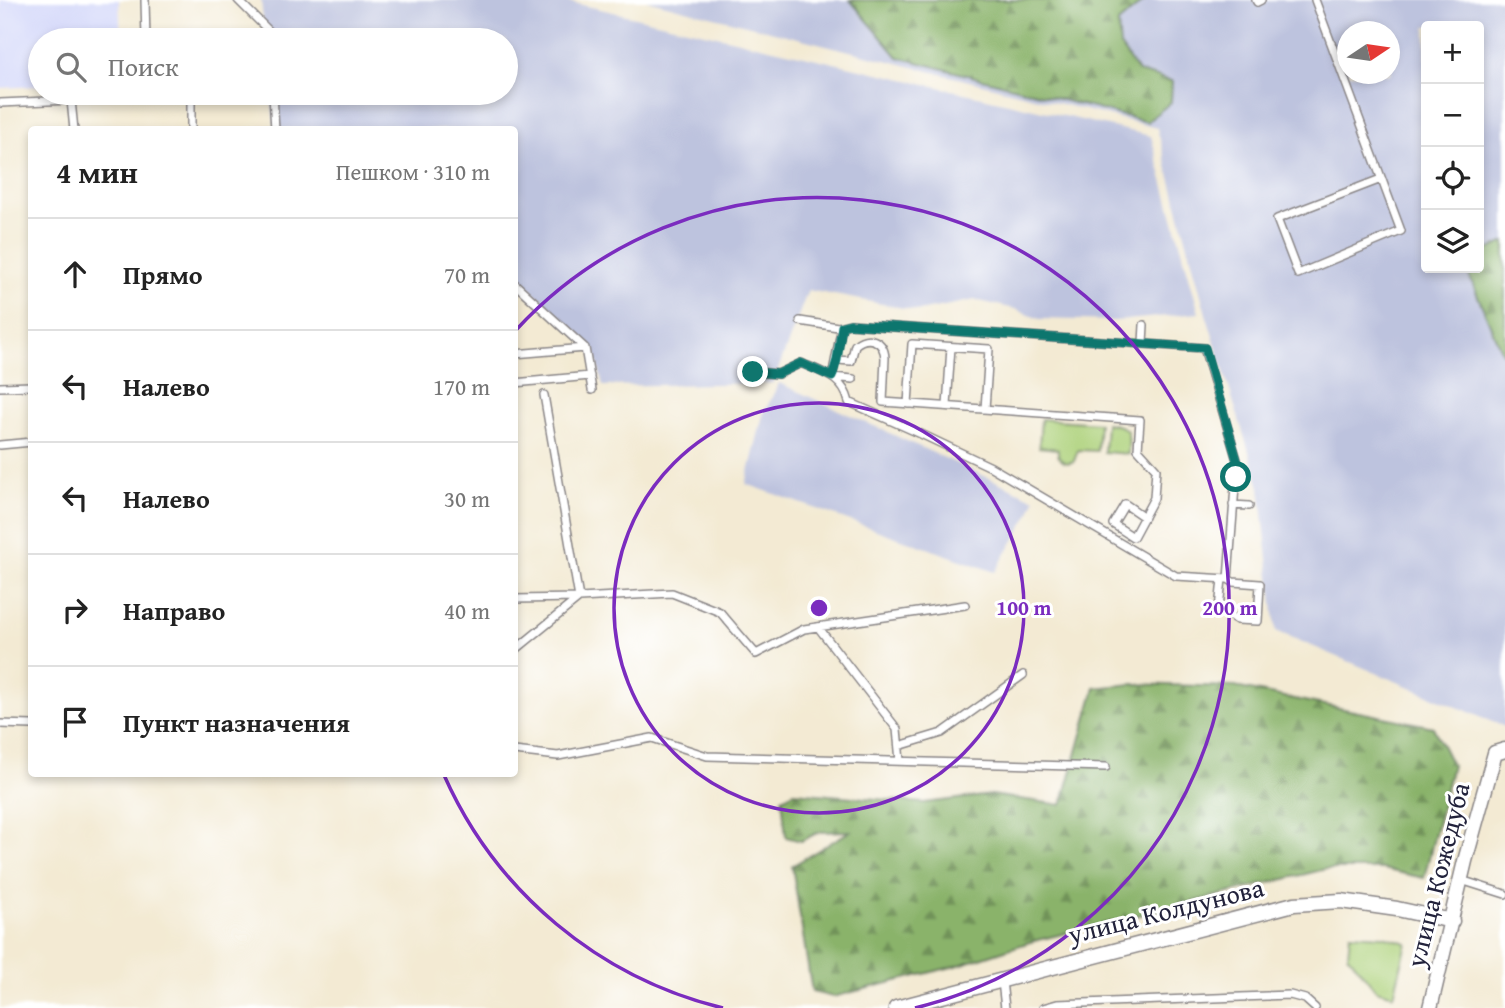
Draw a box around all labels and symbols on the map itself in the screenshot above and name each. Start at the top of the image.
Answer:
north arrow [1337,21,1400,84]
route end [737,356,768,387]
route start [1220,461,1251,492]
text: 100 m [996,592,1052,623]
text: 200 m [1202,592,1258,623]
centre of rings [807,596,831,620]
street label: улица Кожедуба [1395,778,1480,972]
street label: улица Колдунова [1063,867,1268,954]

